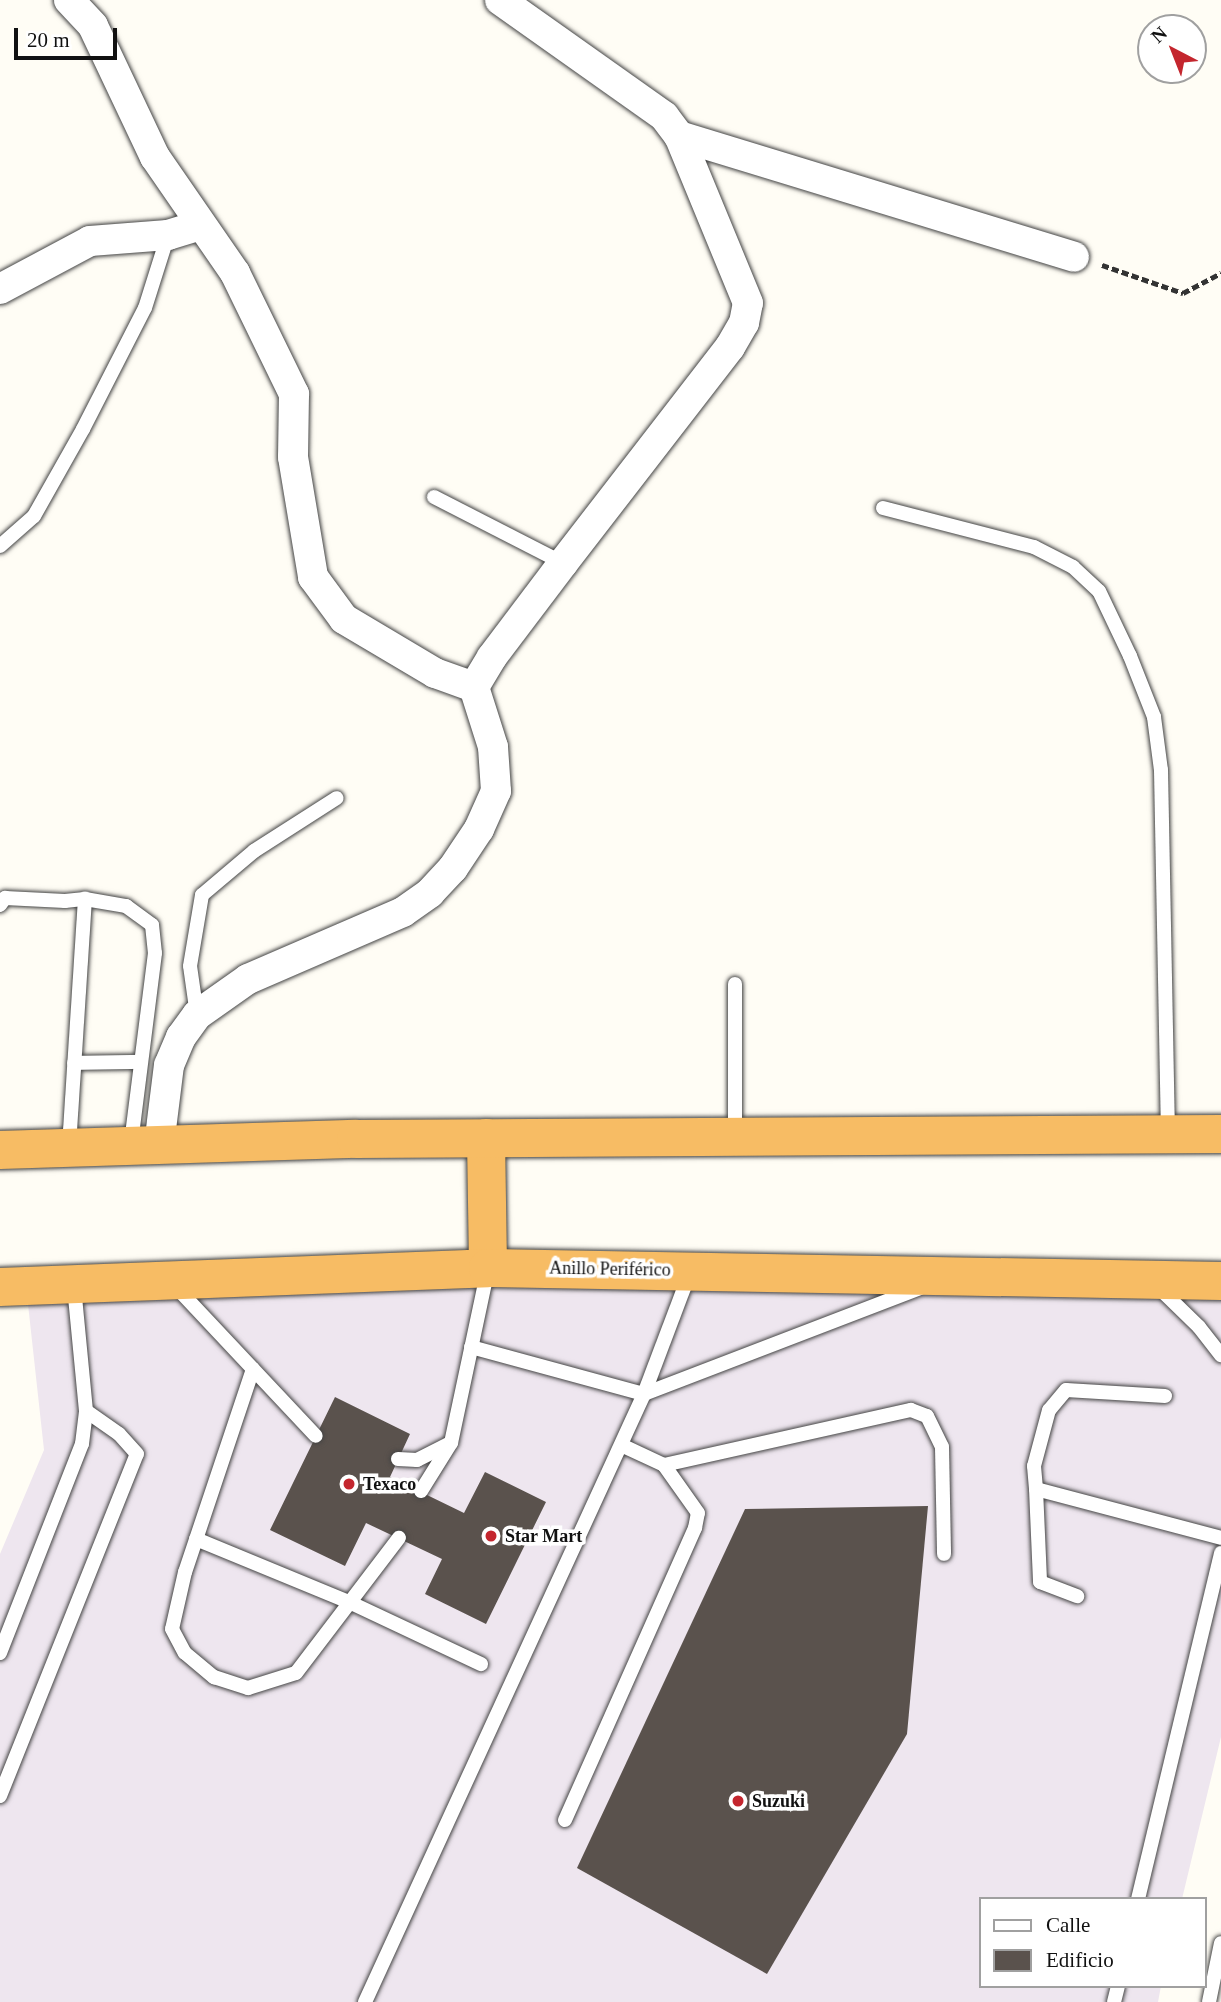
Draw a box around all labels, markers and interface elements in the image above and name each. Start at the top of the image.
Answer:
scale bar [18,14,121,58]
north arrow [1137,14,1207,84]
text: N [1147,22,1171,47]
text: 20 m [27,28,70,52]
street label: Anillo Periférico [549,1257,671,1281]
place label: Texaco [363,1473,416,1495]
marker: Texaco [341,1476,357,1492]
place label: Star Mart [505,1525,582,1547]
marker: Star Mart [483,1528,499,1544]
place label: Suzuki [752,1790,805,1812]
marker: Suzuki [730,1793,746,1809]
legend [979,1897,1207,1988]
text: Calle [1046,1913,1090,1937]
text: Edificio [1046,1948,1114,1972]

